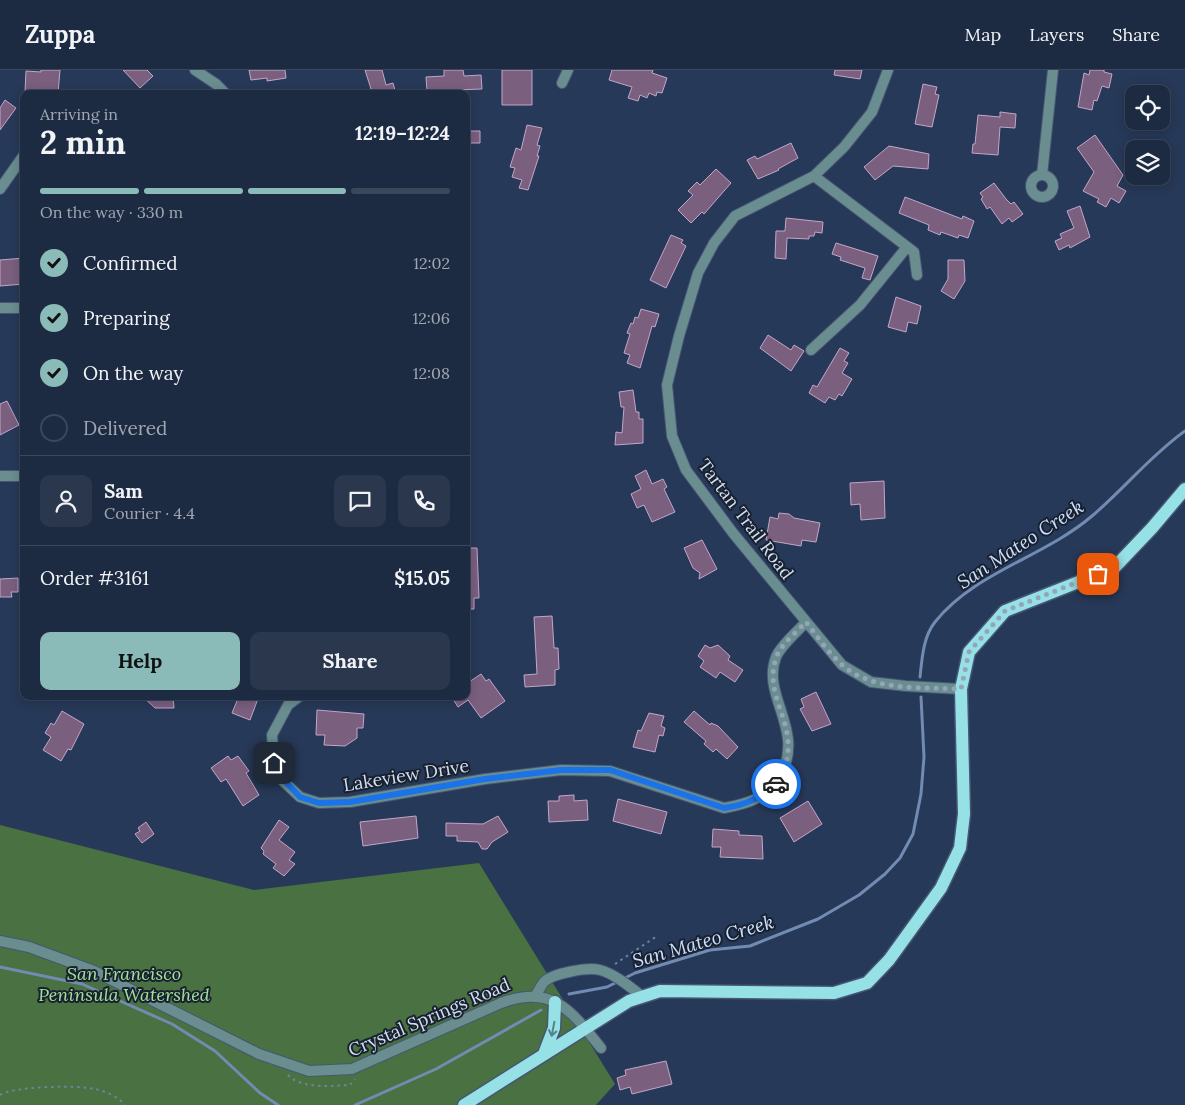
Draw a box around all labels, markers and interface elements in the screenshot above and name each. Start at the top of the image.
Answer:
text: Zuppa [25,19,95,50]
text: Map [965,23,1001,46]
text: Layers [1029,23,1084,46]
text: Share [1112,23,1160,46]
map controls [1125,85,1170,185]
button: locate [1125,85,1170,130]
text: Arriving in [40,104,118,124]
text: 12:19–12:24 [355,121,450,145]
text: 2 min [40,122,126,163]
button: layers [1125,140,1170,185]
text: On the way · 330 m [40,202,183,222]
icon: check [40,249,68,277]
text: Confirmed [83,251,178,275]
text: 12:02 [413,253,450,273]
icon: check [40,304,68,332]
text: Preparing [83,306,170,330]
text: 12:06 [412,308,450,328]
icon: check [40,359,68,387]
text: On the way [83,361,183,385]
text: 12:08 [413,363,450,383]
text: Delivered [83,416,167,440]
street label: Tartan Trail Road [693,454,799,584]
button: person [40,475,92,527]
button: chat [334,475,386,527]
button: phone [398,475,450,527]
text: Sam [104,479,143,503]
water label: San Mateo Creek [952,494,1088,594]
text: Courier · 4.4 [104,503,195,523]
pin [1077,553,1119,595]
icon: bag [1084,560,1112,588]
text: Order #3161 [40,566,149,590]
text: $15.05 [394,566,450,590]
button: Help [40,632,240,690]
button: Share [250,632,450,690]
pin [253,742,295,784]
icon: home [260,749,288,777]
street label: Lakeview Drive [341,754,471,796]
courier [751,759,801,809]
icon: car [762,770,790,798]
water label: San Mateo Creek [630,909,777,973]
park label: San Francisco Peninsula Watershed [38,962,210,1006]
street label: Crystal Springs Road [345,972,514,1062]
one-way arrow [548,1020,557,1036]

